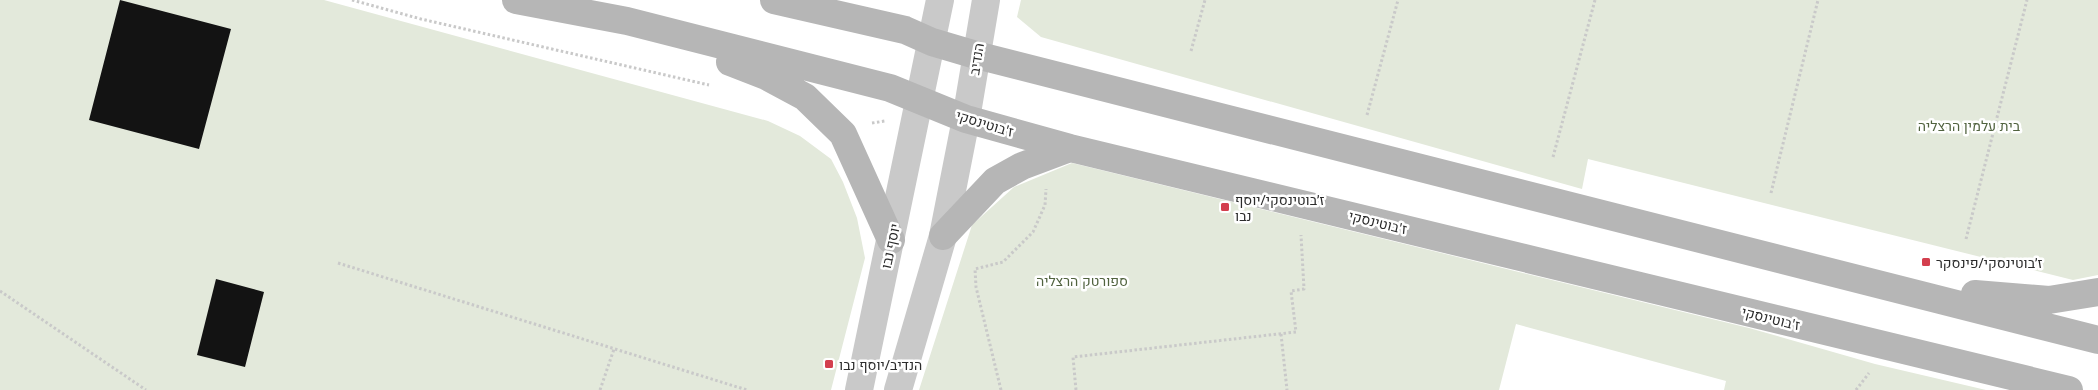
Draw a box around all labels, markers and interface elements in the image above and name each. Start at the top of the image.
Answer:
street label: הנדיב [964,42,988,76]
street label: ז'בוטינסקי [954,105,1016,141]
park label: בית עלמין הרצליה [1918,116,2021,135]
place label: ז׳בוטינסקי/יוסף נבו [1235,190,1324,225]
marker: ז׳בוטינסקי/יוסף נבו [1219,201,1231,213]
street label: ז'בוטינסקי [1347,206,1409,238]
street label: יוסף נבו [876,222,904,270]
place label: ז׳בוטינסקי/פינסקר [1936,253,2042,272]
marker: ז׳בוטינסקי/פינסקר [1920,256,1932,268]
park label: ספורטק הרצליה [1036,271,1128,290]
street label: ז'בוטינסקי [1740,302,1802,334]
place label: הנדיב/יוסף נבו [839,355,922,374]
marker: הנדיב/יוסף נבו [823,358,835,370]

